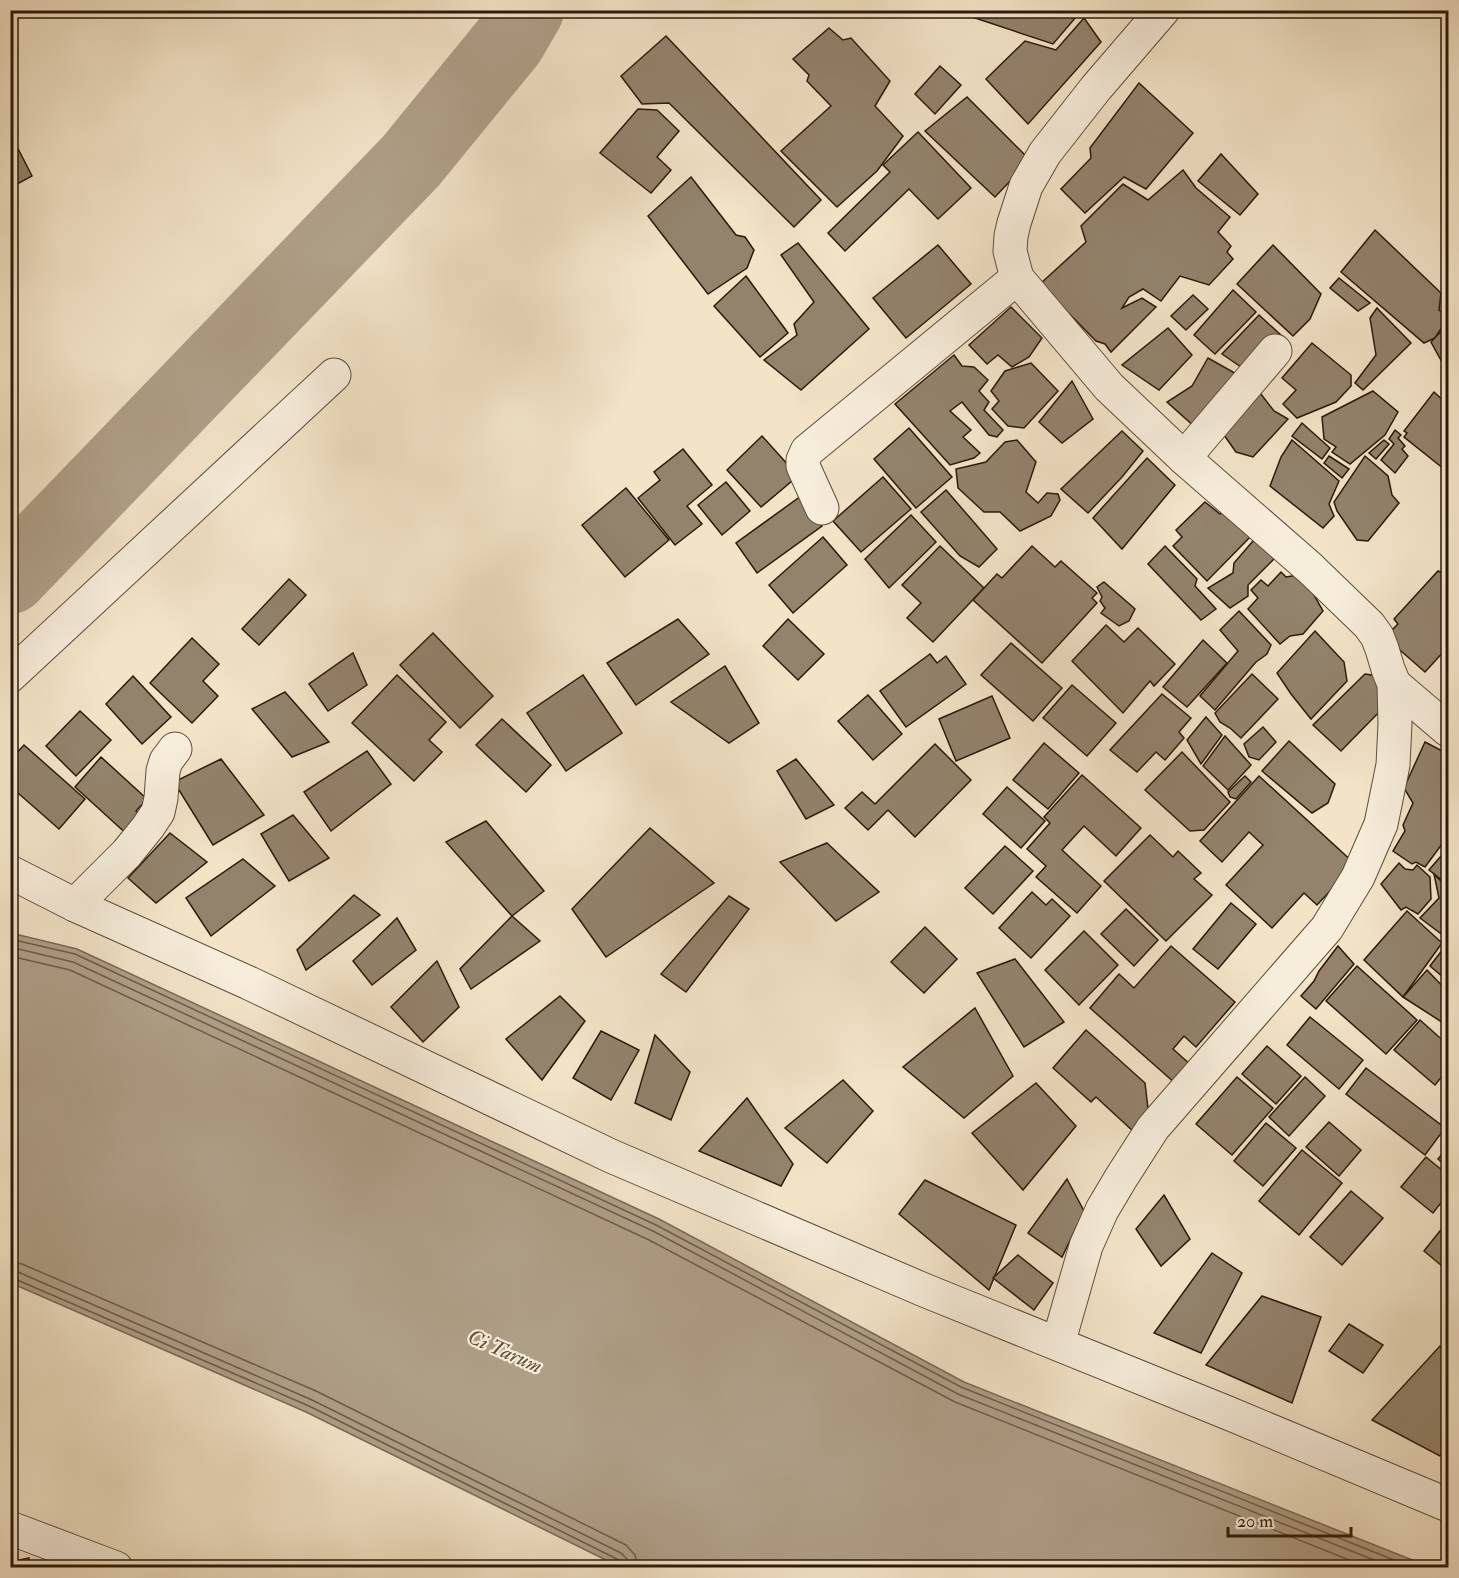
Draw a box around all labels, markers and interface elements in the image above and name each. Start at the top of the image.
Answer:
water label: Ci Tarum [463,1323,546,1380]
scale bar [1228,1500,1351,1538]
text: 20 m [1237,1510,1273,1533]

